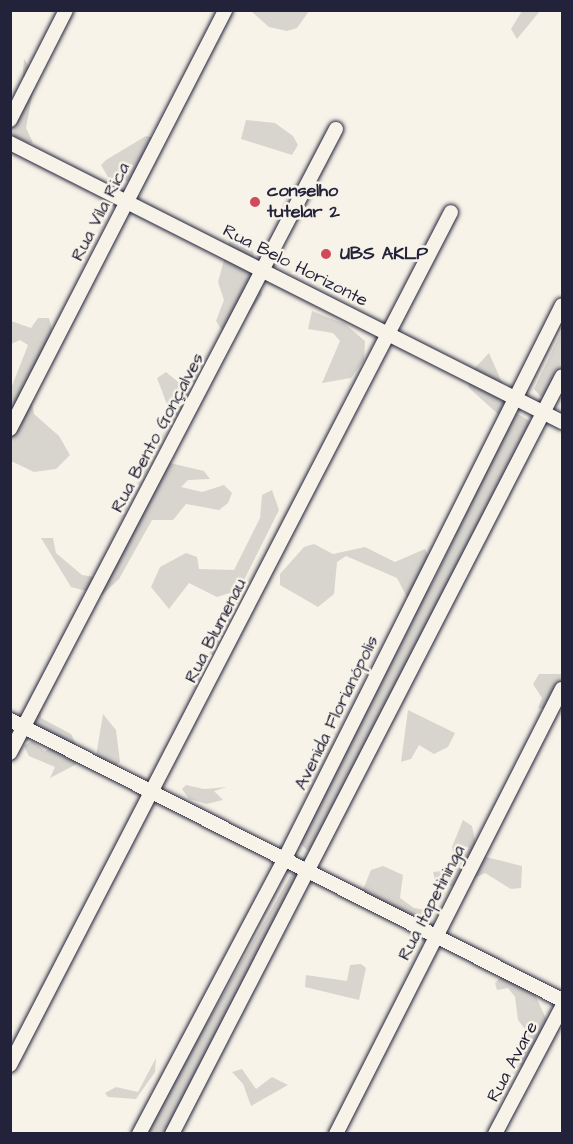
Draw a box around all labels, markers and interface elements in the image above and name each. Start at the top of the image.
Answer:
street label: Rua Vila Rica [67,159,135,265]
place label: conselho tutelar 2 [267,181,340,224]
marker: conselho tutelar 2 [248,195,262,209]
street label: Rua Belo Horizonte [219,220,371,312]
place label: UBS AKLP [340,243,428,265]
marker: UBS AKLP [317,245,335,263]
street label: Rua Bento Gonçalves [107,350,209,516]
street label: Rua Blumenau [180,575,252,687]
street label: Avenida Florianópolis [290,632,384,794]
street label: Rua Itapetininga [394,842,470,964]
street label: Rua Avare [483,1018,543,1106]

